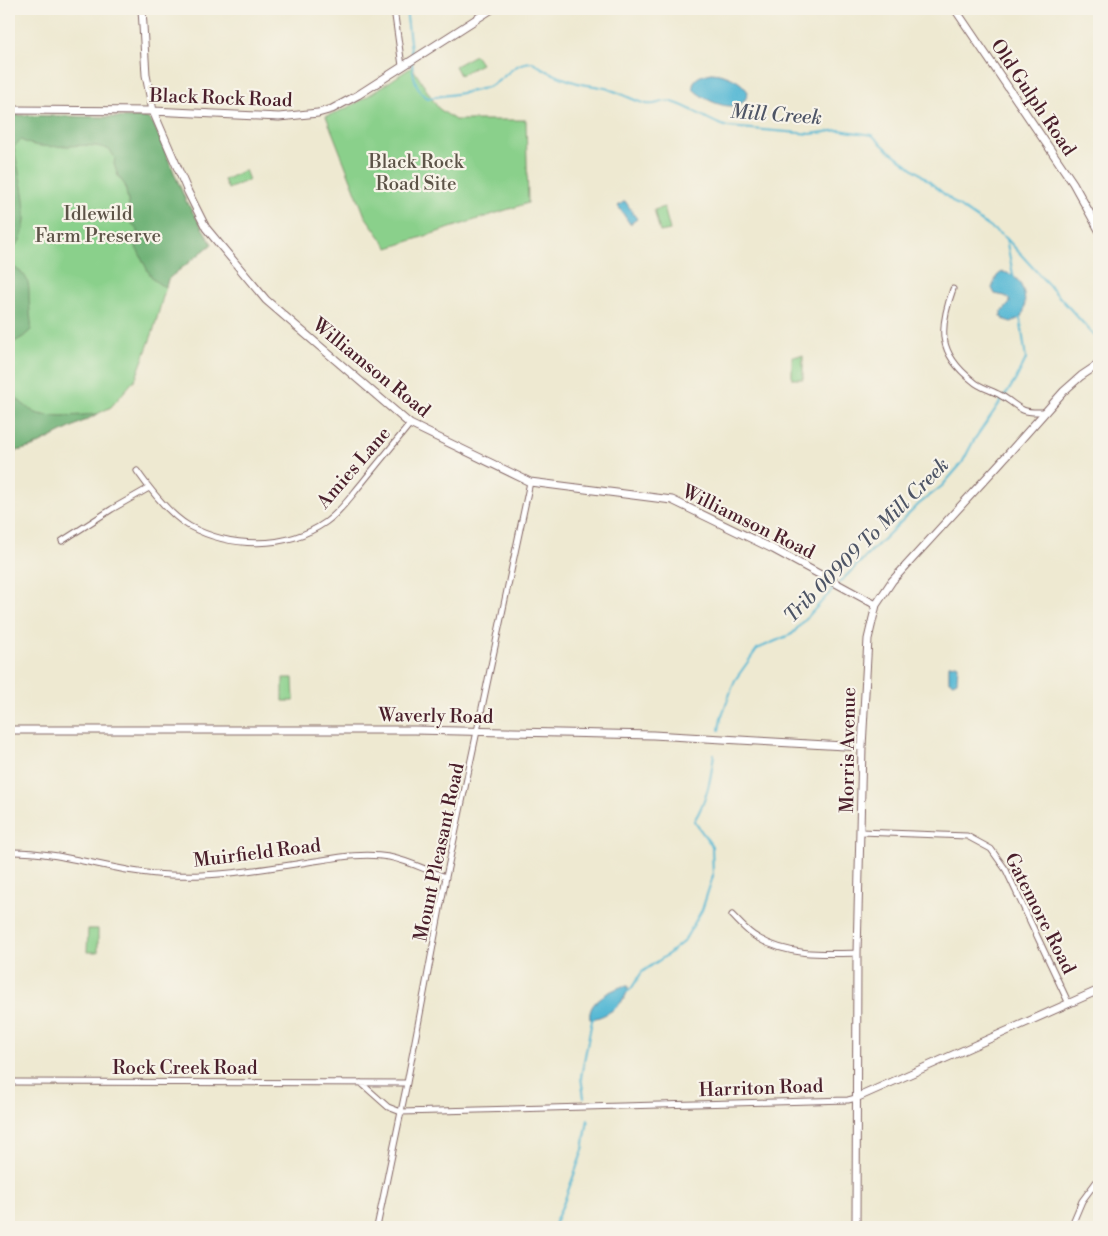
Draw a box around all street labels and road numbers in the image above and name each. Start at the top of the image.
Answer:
street label: Old Gulph Road [985,35,1081,161]
street label: Black Rock Road [148,83,293,112]
street label: Williamson Road [307,312,435,423]
street label: Amies Lane [311,422,396,514]
street label: Williamson Road [677,479,819,565]
street label: Morris Avenue [835,687,861,813]
street label: Waverly Road [377,703,494,729]
street label: Mount Pleasant Road [408,760,470,944]
street label: Muirfield Road [192,833,322,873]
street label: Gatemore Road [999,849,1081,978]
street label: Rock Creek Road [112,1056,258,1080]
street label: Harriton Road [698,1074,824,1102]

